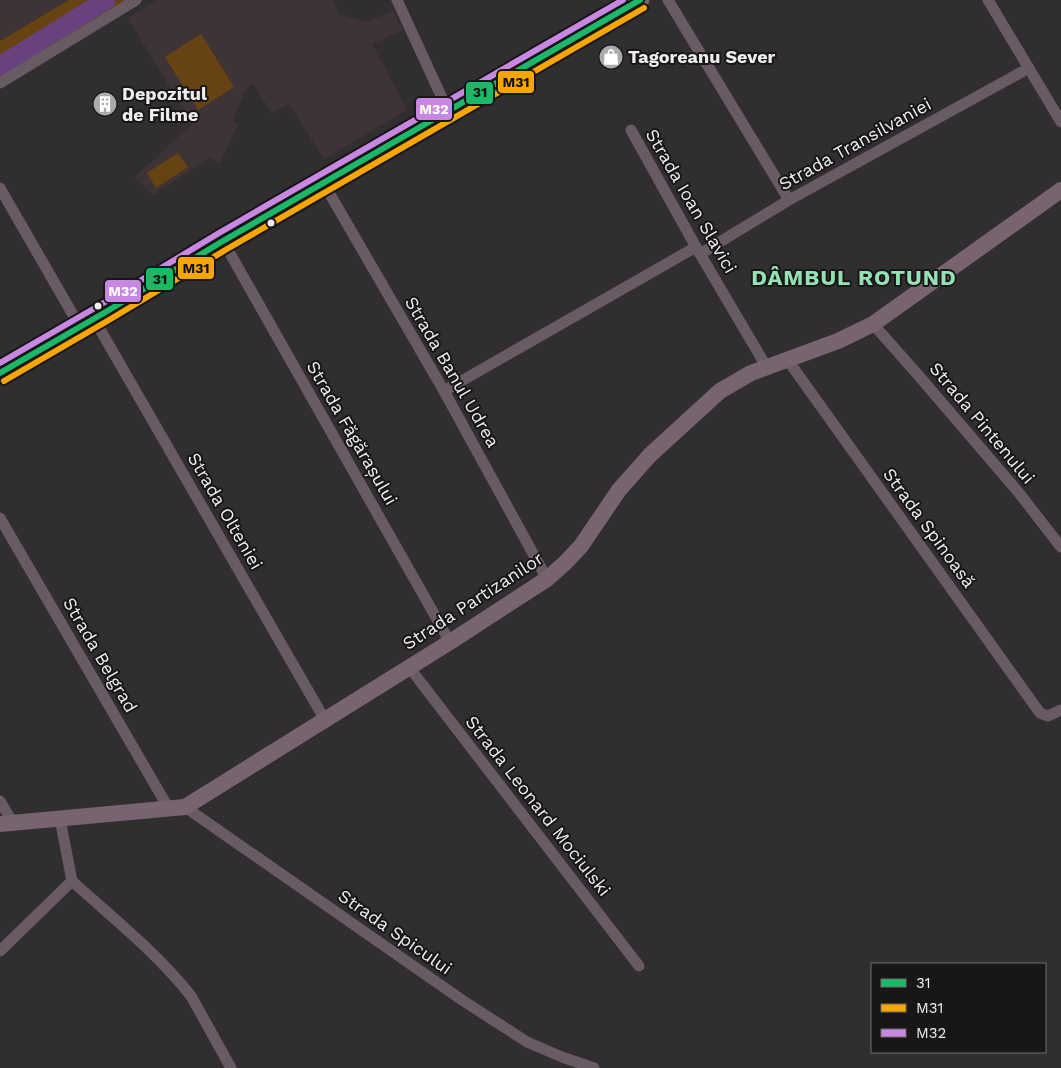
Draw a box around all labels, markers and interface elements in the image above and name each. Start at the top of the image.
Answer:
shop icon: Tagoreanu Sever [598,44,624,70]
place label: Tagoreanu Sever [628,46,776,67]
line badge: M31 [497,70,535,94]
text: M31 [502,74,530,90]
line badge: 31 [465,81,494,105]
place label: Depozitul de Filme [122,83,207,125]
text: 31 [473,84,487,100]
building icon: Depozitul de Filme [92,91,118,117]
street label: Strada Transilvaniei [775,93,935,194]
line badge: M32 [415,97,453,121]
text: M32 [419,101,449,117]
street label: Strada Ioan Slavici [642,125,741,277]
unlabelled marker [266,218,276,228]
line badge: M31 [177,256,215,280]
text: M31 [182,260,210,276]
district label: DÂMBUL ROTUND [751,265,957,290]
line badge: 31 [145,267,174,291]
text: 31 [153,271,167,287]
line badge: M32 [104,279,142,303]
text: M32 [108,283,138,299]
street label: Strada Banul Udrea [401,293,504,451]
unlabelled marker [93,301,103,311]
street label: Strada Făgărașului [303,357,402,509]
street label: Strada Pintenului [926,358,1039,488]
street label: Strada Olteniei [184,449,267,573]
street label: Strada Spinoasă [879,464,980,592]
street label: Strada Partizanilor [399,547,547,654]
street label: Strada Belgrad [59,593,142,716]
street label: Strada Leonard Mociulski [461,711,615,900]
street label: Strada Spicului [335,885,456,979]
legend [871,963,1046,1053]
text: 31 [916,974,931,992]
text: M31 [916,999,943,1017]
text: M32 [916,1024,946,1042]

